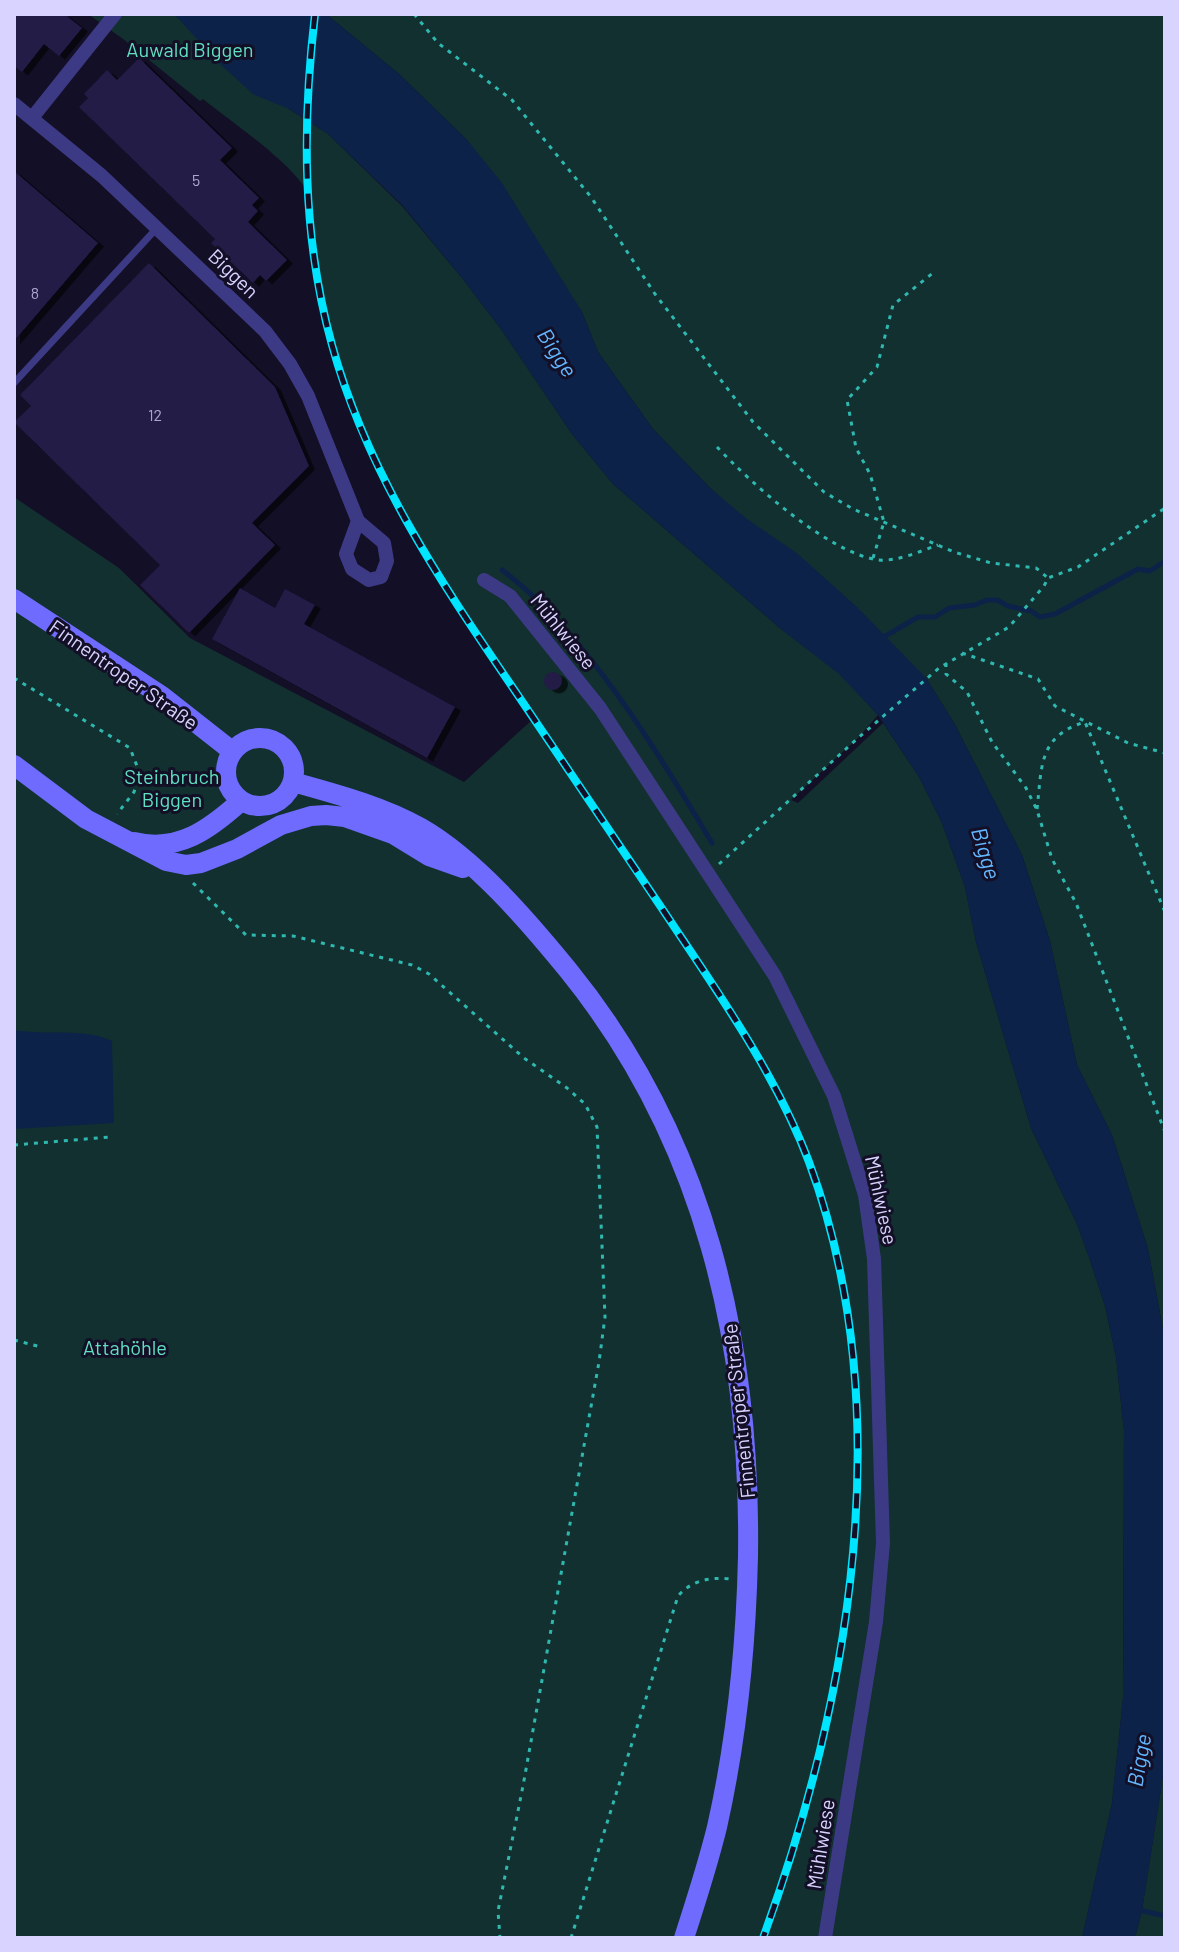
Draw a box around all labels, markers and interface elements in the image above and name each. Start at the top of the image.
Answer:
park label: Auwald Biggen [126,37,254,61]
house number: 5 [192,170,200,189]
street label: Biggen [204,243,264,303]
house number: 8 [31,283,39,302]
water label: Bigge [533,323,583,381]
house number: 12 [148,405,162,424]
street label: Mühlwiese [526,588,602,674]
street label: Finnentroper Straße [45,614,203,734]
park label: Steinbruch Biggen [124,764,220,811]
water label: Bigge [967,824,1007,882]
street label: Mühlwiese [861,1153,903,1247]
street label: Finnentroper Straße [717,1322,759,1500]
park label: Attahöhle [83,1335,167,1359]
water label: Bigge [1121,1732,1155,1788]
street label: Mühlwiese [801,1797,839,1891]

